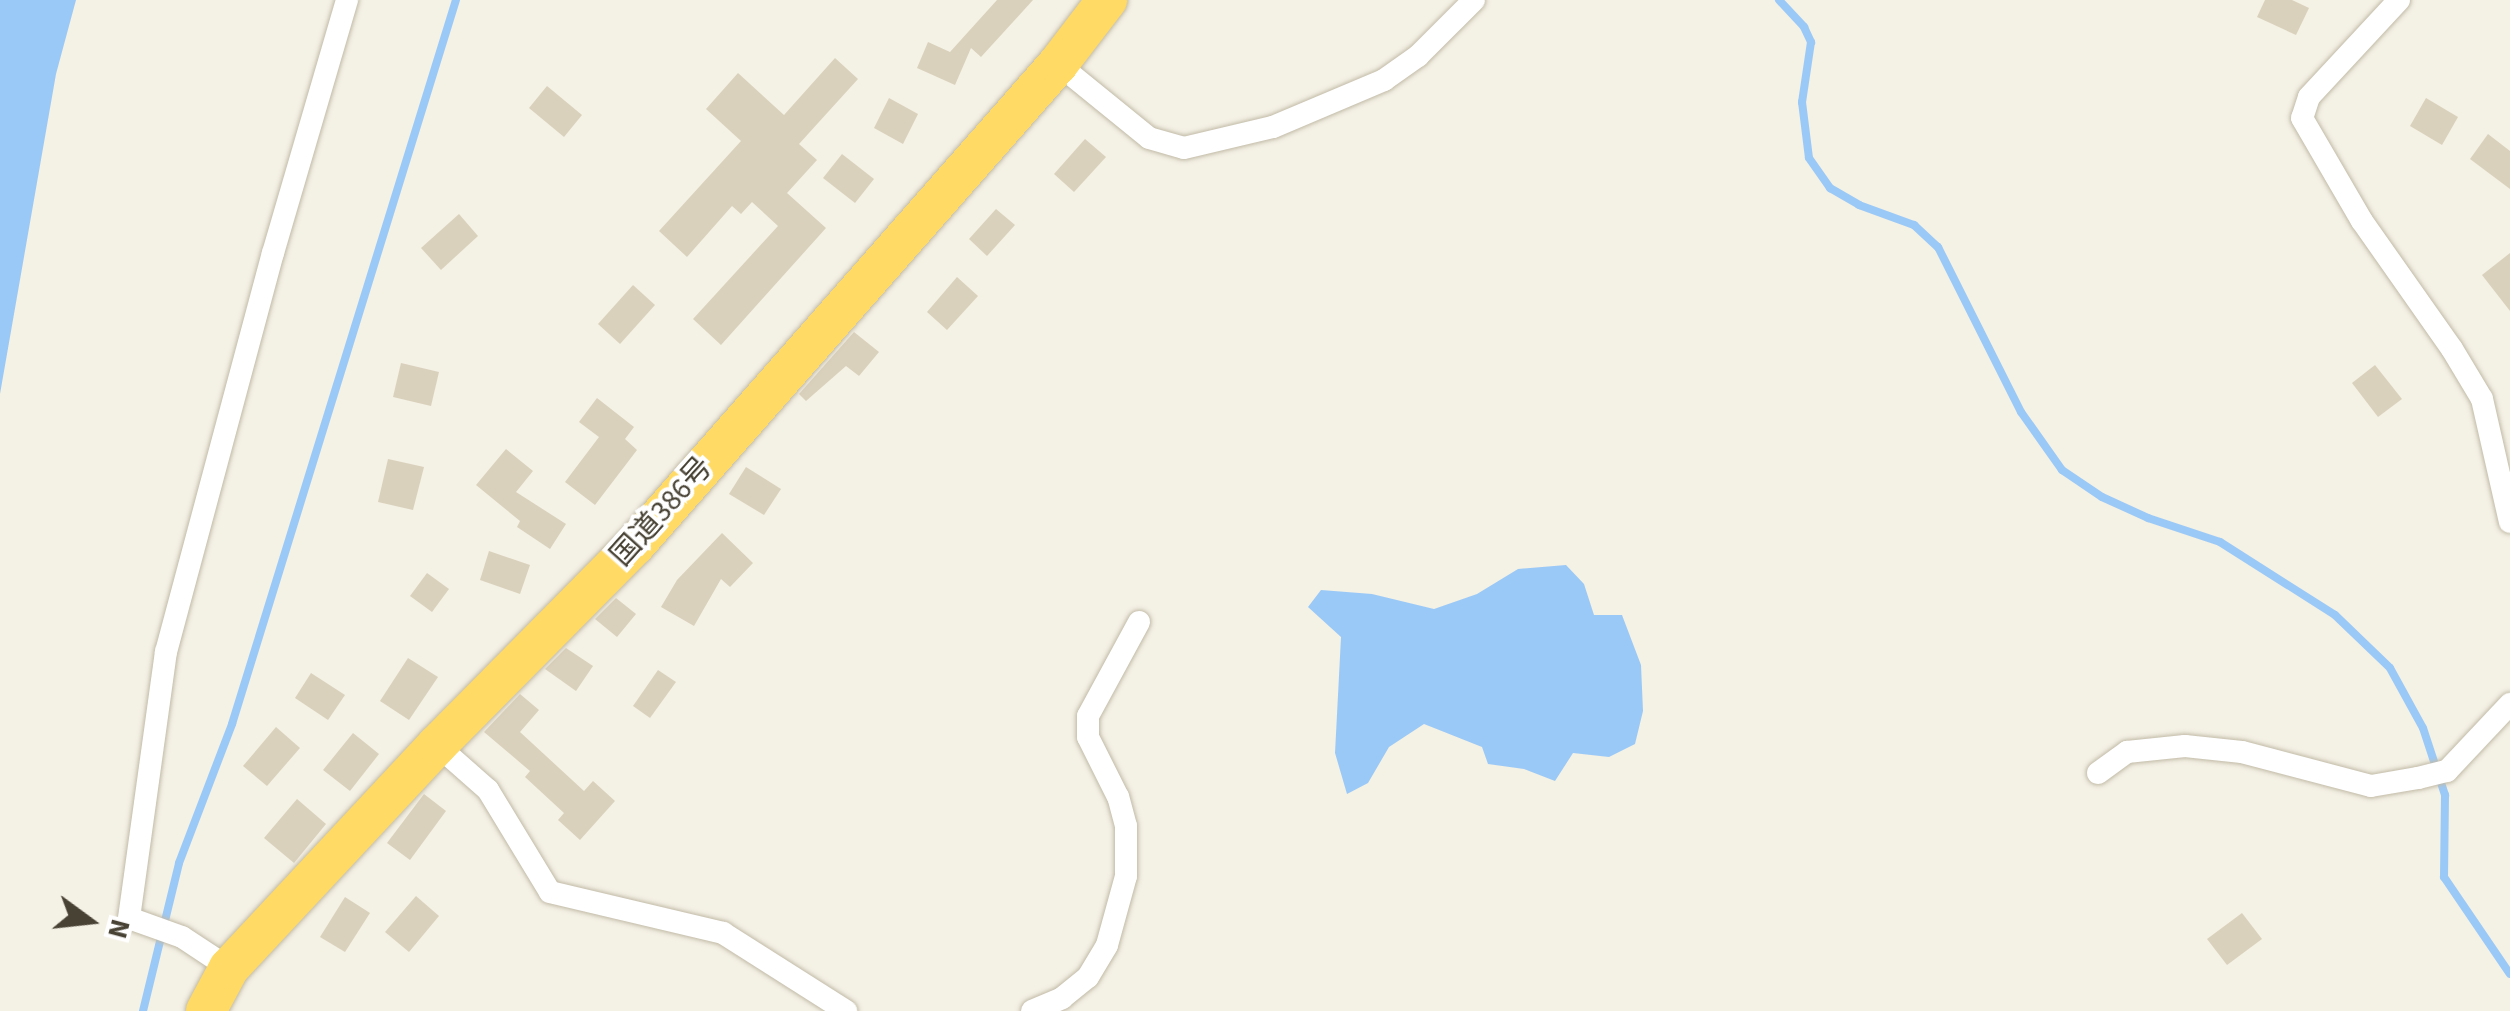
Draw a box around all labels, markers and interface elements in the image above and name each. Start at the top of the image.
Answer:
street label: 国道386号 [604,450,720,574]
north arrow [40,871,140,971]
text: N [97,915,141,943]

